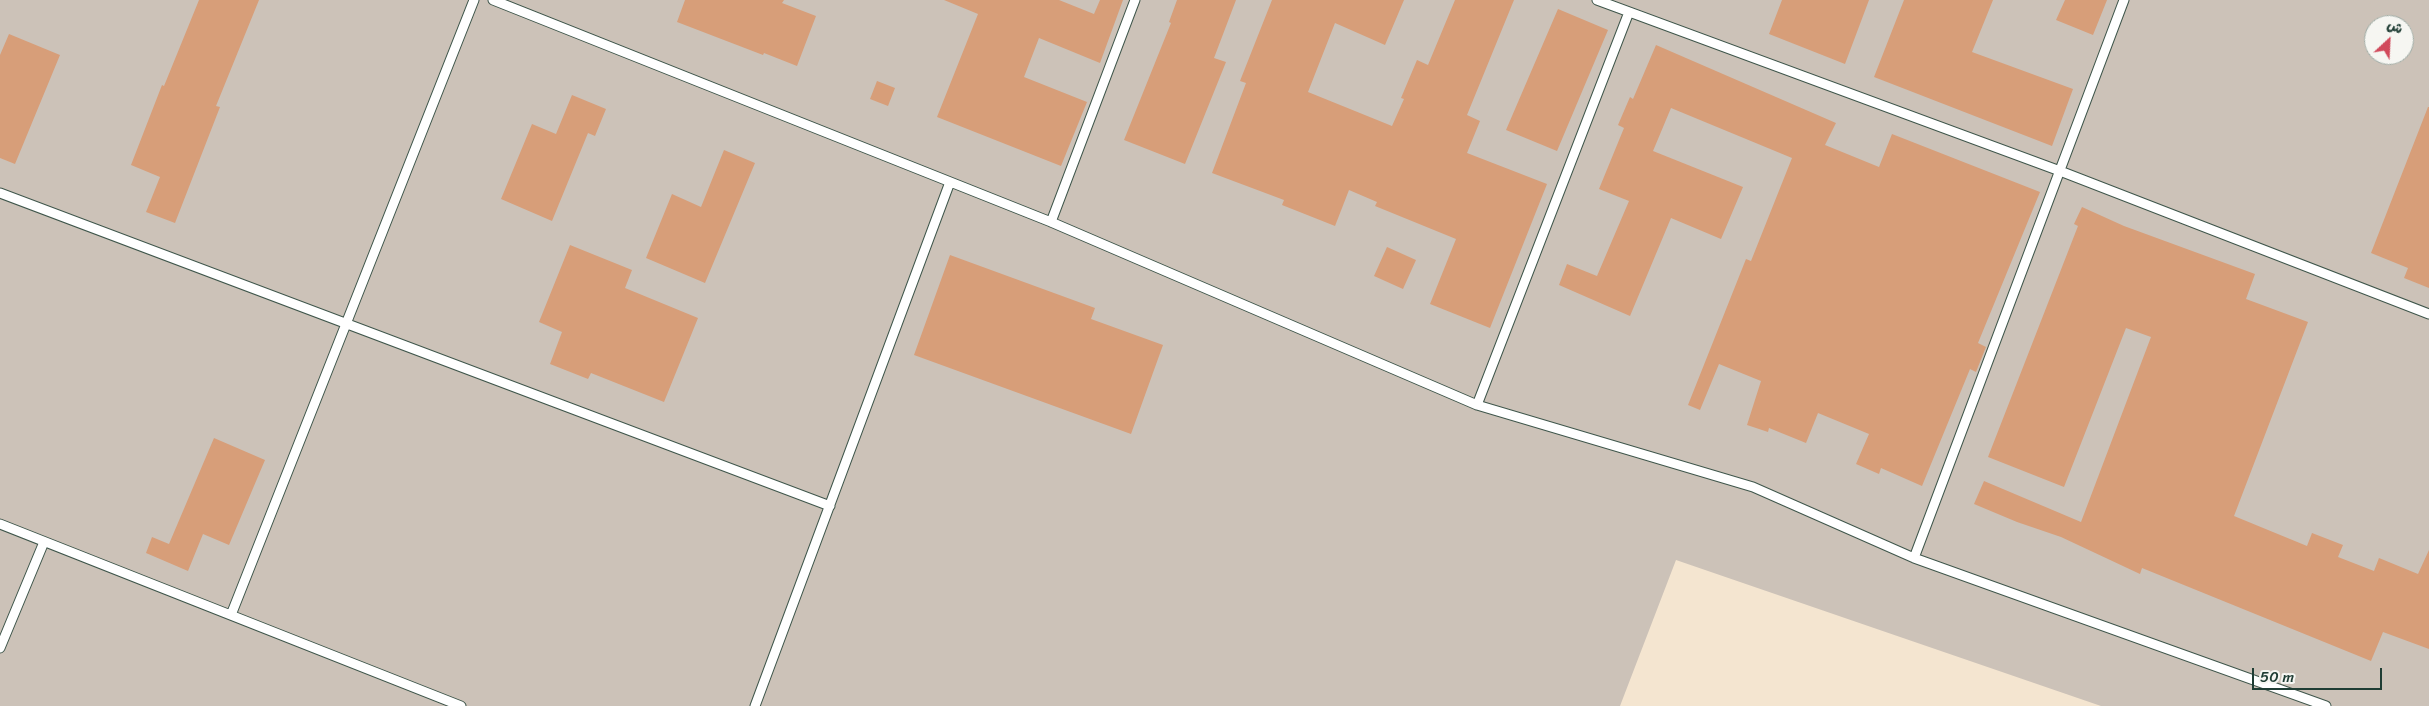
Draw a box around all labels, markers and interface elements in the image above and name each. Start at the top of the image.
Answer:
text: ش [2383,12,2407,41]
north arrow [2364,15,2414,65]
scale bar [2254,658,2384,690]
text: 50 m [2260,664,2294,690]

